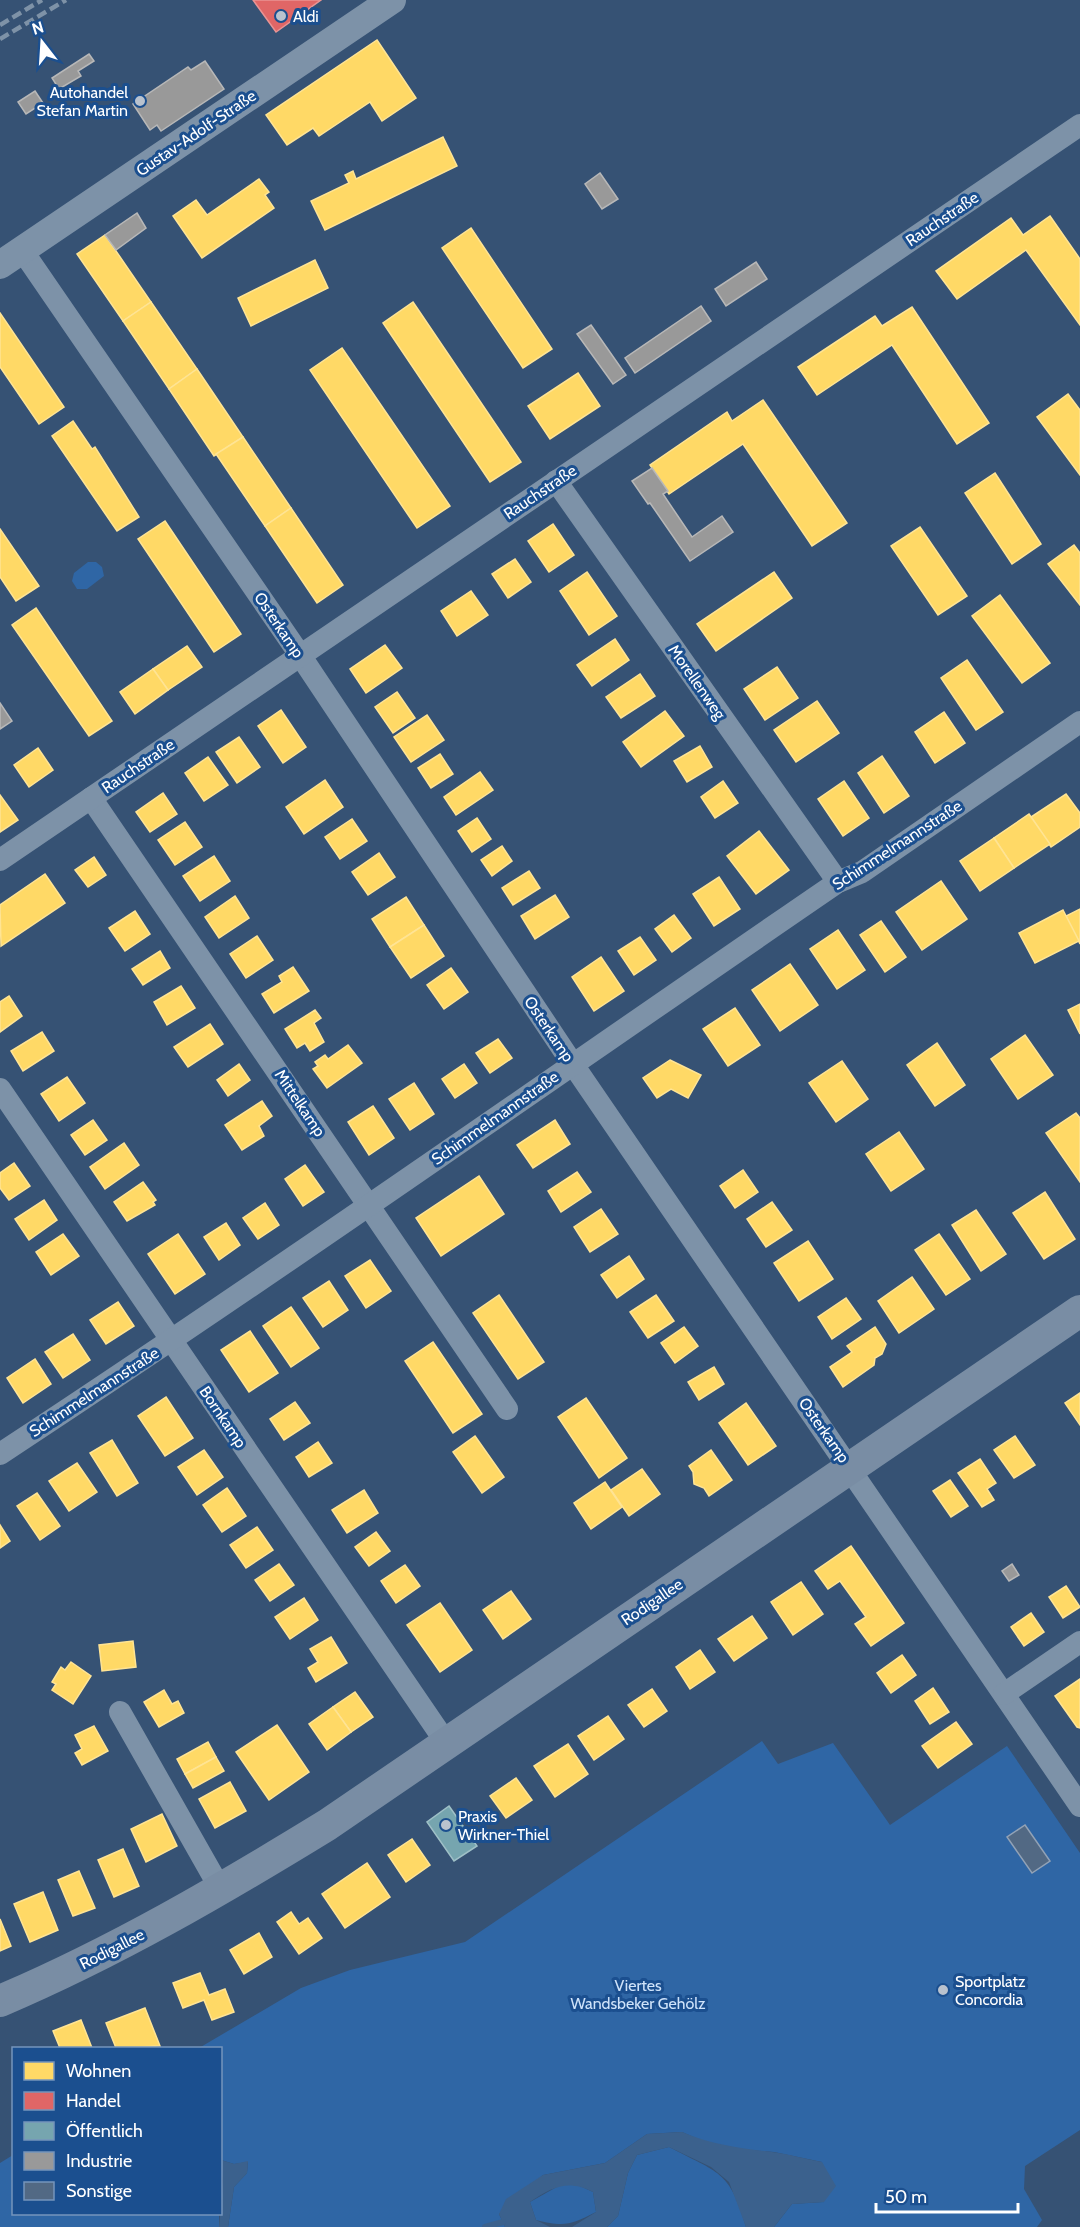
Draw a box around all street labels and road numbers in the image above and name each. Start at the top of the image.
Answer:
street label: Gustav-Adolf-Straße [133,86,259,180]
street label: Rauchstraße [902,188,982,250]
street label: Rauchstraße [500,461,580,523]
street label: Osterkamp [250,589,308,662]
street label: Morellenweg [664,641,730,724]
street label: Rauchstraße [98,735,178,797]
street label: Schimmelmannstraße [829,796,965,894]
street label: Osterkamp [520,993,578,1066]
street label: Mittelkamp [271,1066,329,1140]
street label: Schimmelmannstraße [428,1067,562,1169]
street label: Schimmelmannstraße [26,1343,162,1441]
street label: Bornkamp [196,1383,251,1451]
street label: Osterkamp [795,1394,853,1466]
street label: Rodigallee [618,1575,686,1629]
street label: Rodigallee [77,1925,147,1973]

